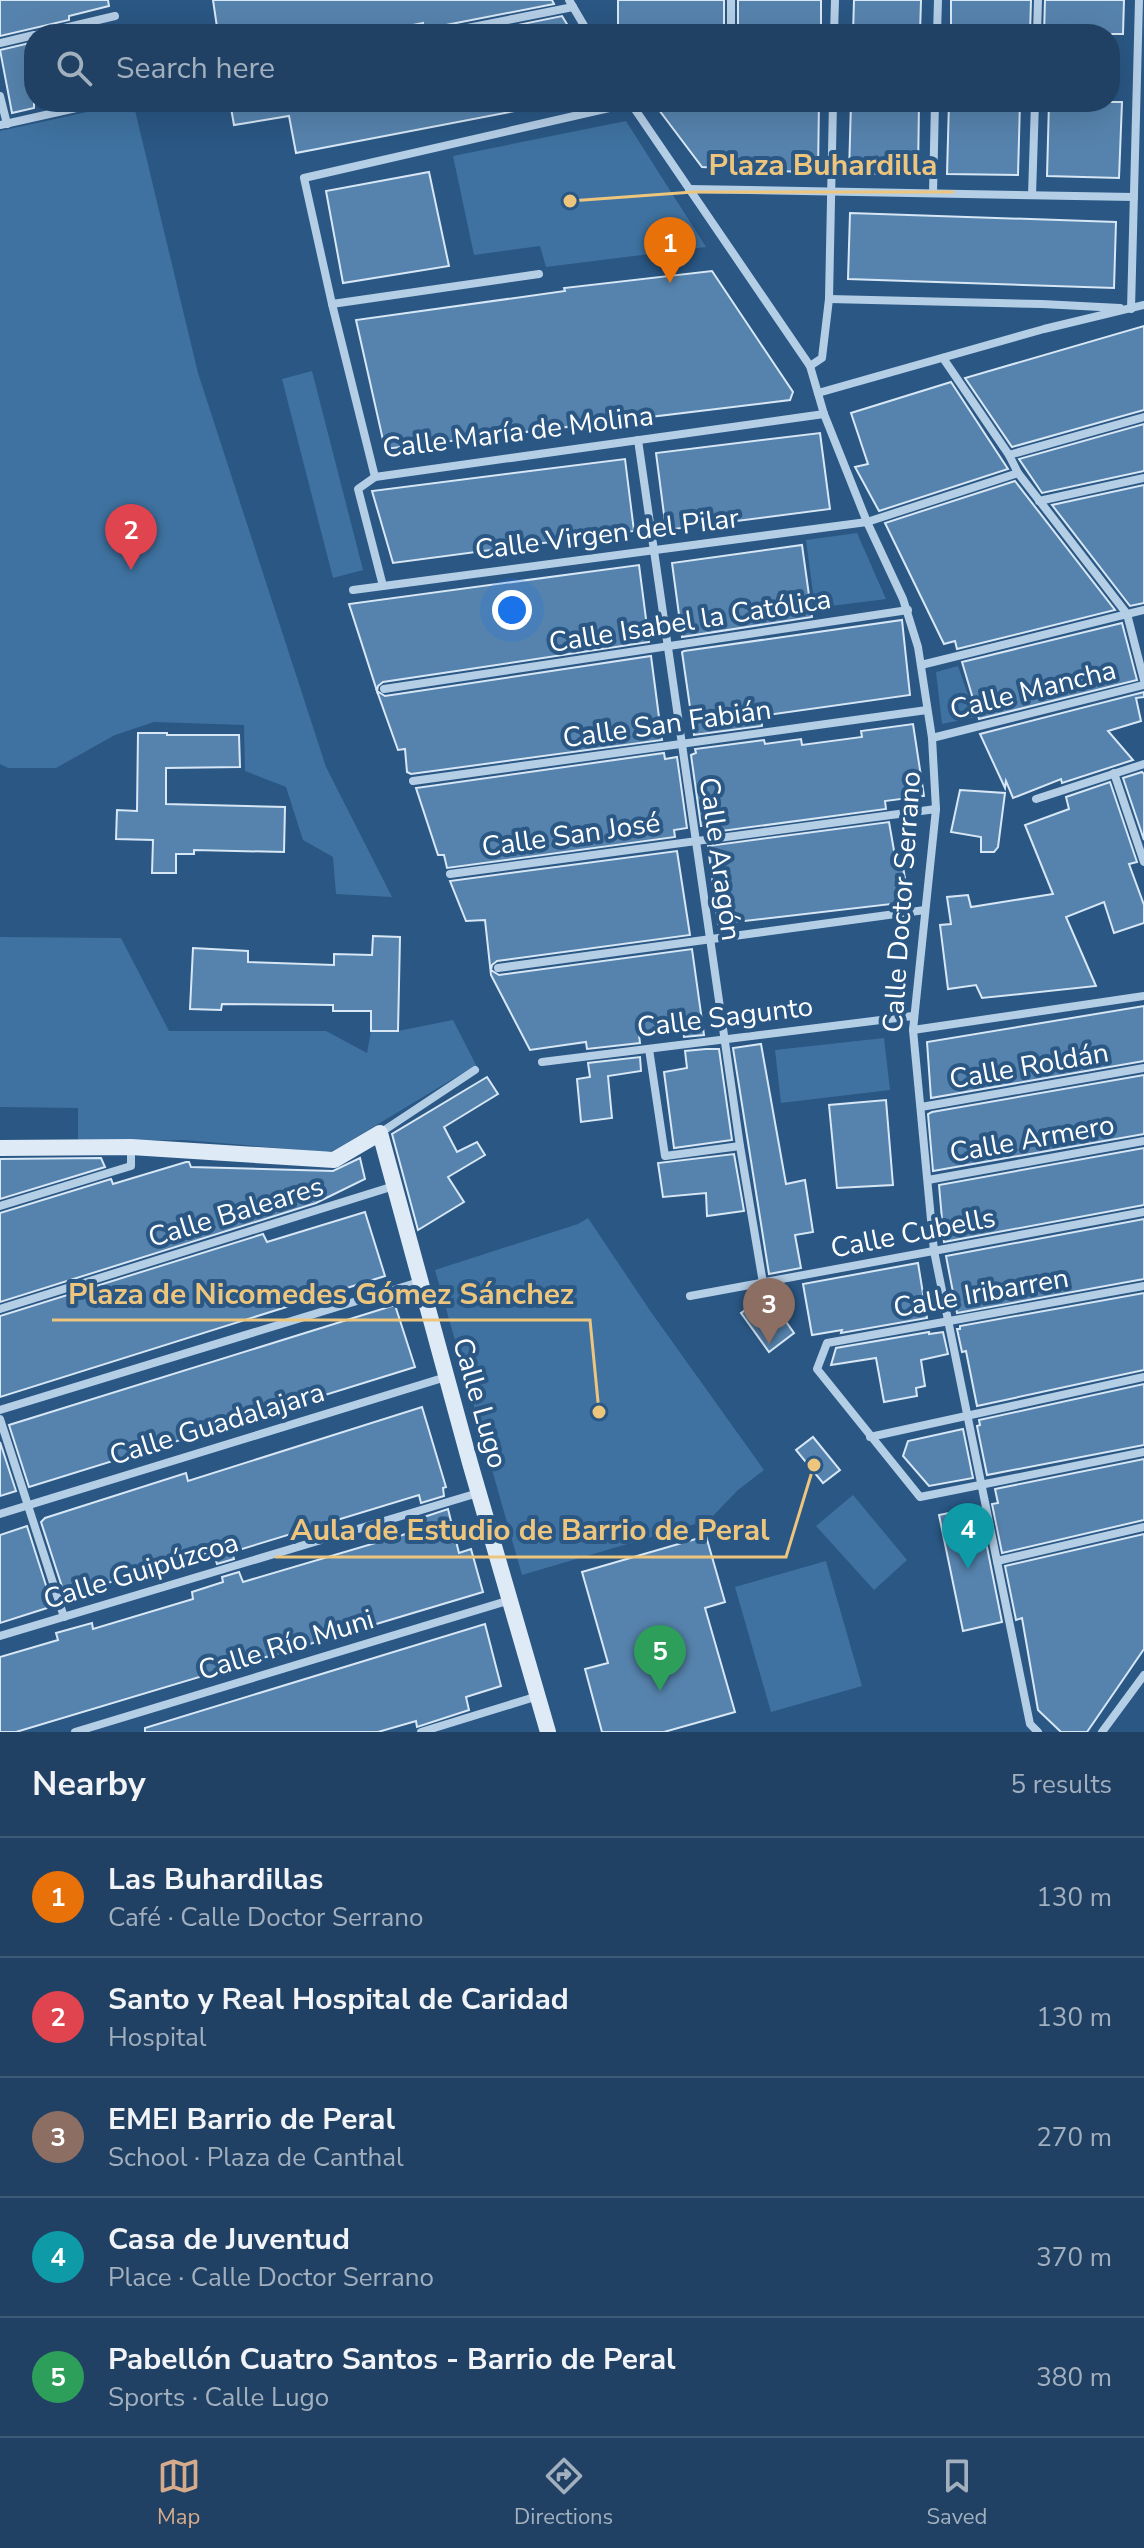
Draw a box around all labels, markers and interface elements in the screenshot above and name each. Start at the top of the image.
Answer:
search box [24,24,1120,112]
icon: search [52,46,96,90]
text: Search here [116,48,275,89]
callout: Plaza Buhardilla [693,138,954,192]
text: Plaza Buhardilla [709,145,937,186]
pin: 1 [644,217,696,283]
street label: Calle María de Molina [380,397,656,467]
street label: Calle Virgen del Pilar [473,499,741,569]
pin: 2 [105,504,157,570]
street label: Calle Isabel la Católica [546,580,834,662]
your location [492,590,532,630]
street label: Calle Mancha [946,651,1120,729]
street label: Calle San Fabián [560,691,774,757]
street label: Calle Doctor Serrano [874,770,930,1034]
street label: Calle Aragón [690,775,750,943]
street label: Calle San José [479,804,663,866]
street label: Calle Sagunto [635,987,815,1047]
street label: Calle Roldán [946,1033,1112,1099]
street label: Calle Armero [947,1106,1117,1172]
street label: Calle Baleares [144,1167,328,1257]
street label: Calle Cubells [827,1198,999,1268]
street label: Calle Iribarren [890,1259,1072,1327]
callout: Plaza de Nicomedes Gómez Sánchez [52,1266,590,1320]
text: Plaza de Nicomedes Gómez Sánchez [68,1274,574,1315]
pin: 3 [743,1278,795,1344]
street label: Calle Lugo [443,1333,517,1473]
street label: Calle Guadalajara [105,1373,329,1475]
callout: Aula de Estudio de Barrio de Peral [275,1503,786,1557]
pin: 4 [942,1503,994,1569]
text: Aula de Estudio de Barrio de Peral [290,1510,770,1551]
street label: Calle Guipúzcoa [39,1523,243,1619]
street label: Calle Río Muni [194,1600,378,1690]
pin: 5 [634,1625,686,1691]
text: Nearby [32,1761,146,1807]
text: 5 results [1011,1767,1112,1802]
text: Las Buhardillas [108,1859,323,1900]
text: 1 [50,1880,66,1915]
text: 130 m [1036,1880,1112,1915]
text: Café · Calle Doctor Serrano [108,1900,423,1935]
text: Santo y Real Hospital de Caridad [108,1979,569,2020]
text: 2 [50,2000,66,2035]
text: 130 m [1036,2000,1112,2035]
text: Hospital [108,2020,207,2055]
text: EMEI Barrio de Peral [108,2099,395,2140]
text: 3 [50,2120,66,2155]
text: 270 m [1036,2120,1112,2155]
text: School · Plaza de Canthal [108,2140,404,2175]
text: Casa de Juventud [108,2219,350,2260]
text: 4 [50,2240,66,2275]
text: 370 m [1036,2240,1112,2275]
text: Place · Calle Doctor Serrano [108,2260,434,2295]
text: Pabellón Cuatro Santos - Barrio de Peral [108,2339,676,2380]
text: 5 [50,2360,66,2395]
text: 380 m [1036,2360,1112,2395]
text: Sports · Calle Lugo [108,2380,329,2415]
tab: Map [157,2454,201,2532]
tab: Directions [514,2454,613,2532]
tab: Saved [927,2454,987,2532]

